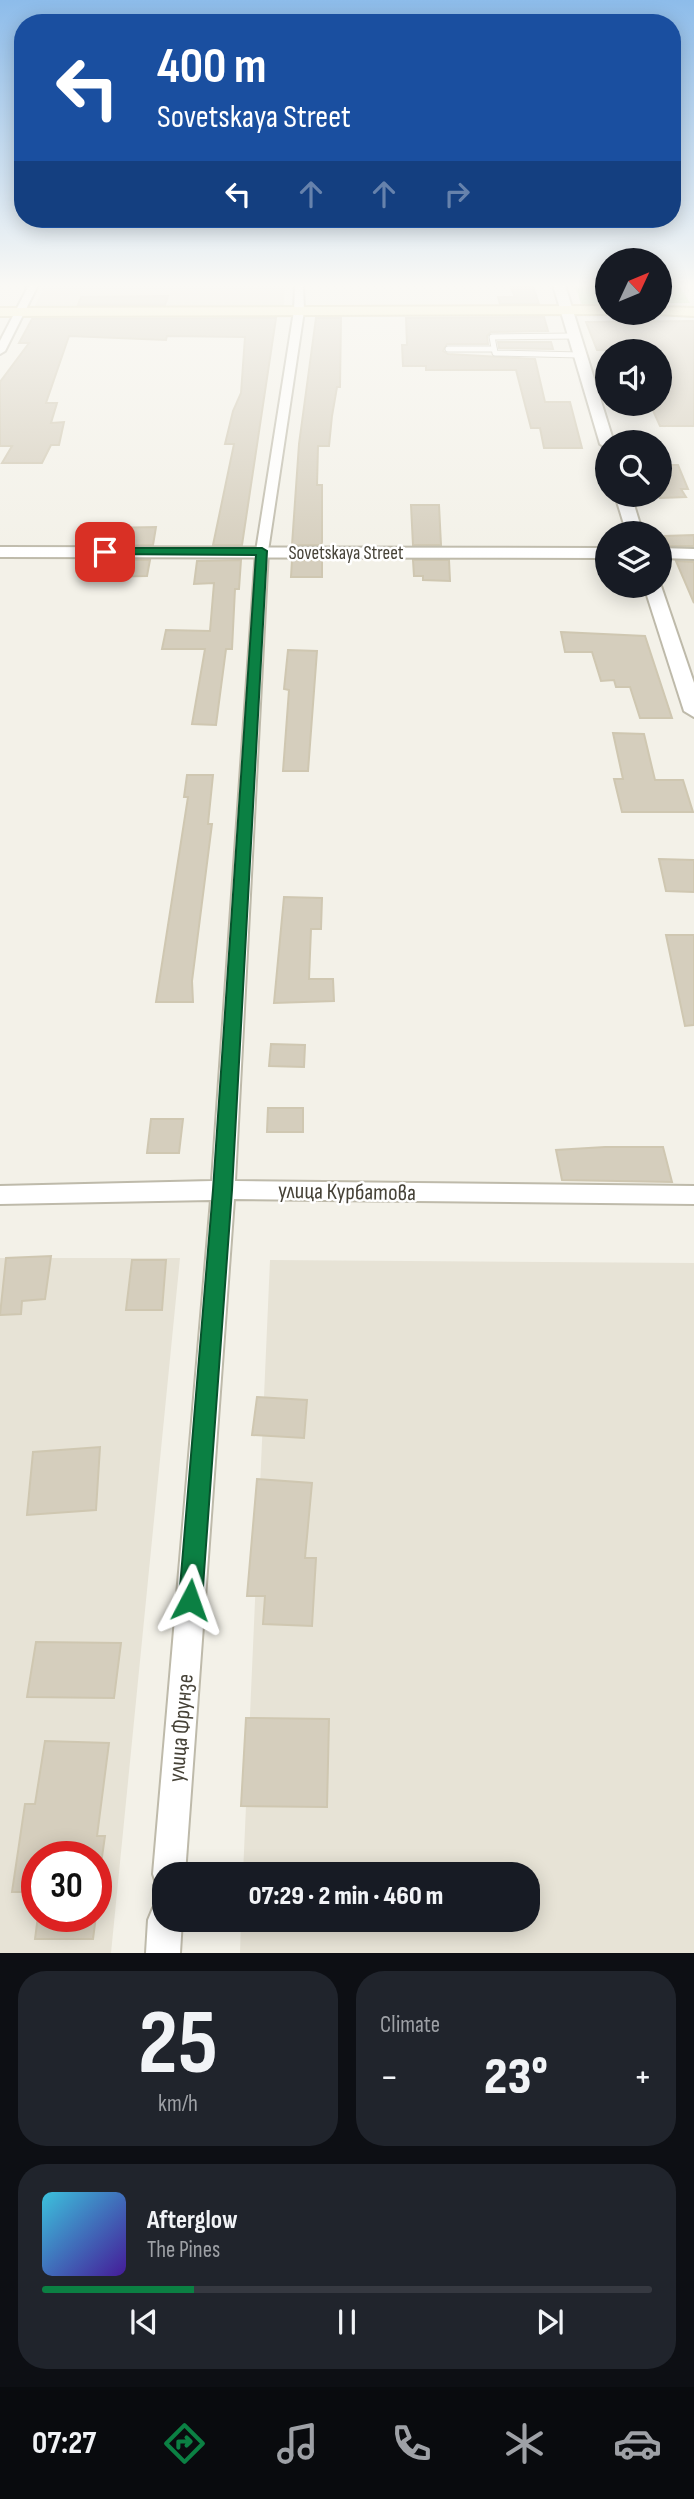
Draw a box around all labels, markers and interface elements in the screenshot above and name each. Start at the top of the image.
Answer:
text: 400 m [157,38,267,97]
icon: left [42,42,133,133]
text: Sovetskaya Street [157,98,351,137]
icon: left [219,175,257,213]
icon: ahead [292,175,330,213]
icon: ahead [365,175,403,213]
icon: right [438,175,476,213]
north arrow [595,248,672,326]
map controls [595,248,672,598]
button: sound [595,339,672,416]
button: search [595,430,672,507]
button: layers [595,521,672,598]
pin [75,522,135,582]
icon: arrive [86,533,124,571]
street label: Sovetskaya Street [288,542,404,565]
street label: улица Курбатова [278,1177,416,1207]
position arrow [153,1563,227,1637]
street label: улица Фрунзе [162,1673,200,1783]
speed limit sign: 30 [21,1841,112,1932]
text: 07:29 · 2 min · 460 m [249,1881,443,1912]
text: 25 [138,1990,218,2099]
text: Climate [380,2011,440,2039]
text: 23° [484,2046,548,2109]
text: − [380,2055,399,2100]
text: + [633,2055,652,2100]
text: km/h [158,2090,198,2118]
text: Afterglow [147,2205,238,2236]
text: The Pines [147,2236,220,2264]
icon: previous [125,2303,163,2341]
icon: pause [328,2303,366,2341]
icon: next [531,2303,569,2341]
icon: directions [160,2419,209,2468]
icon: music [273,2419,322,2468]
icon: phone [387,2419,436,2468]
icon: climate [500,2419,549,2468]
icon: car [613,2419,662,2468]
text: 07:27 [32,2424,96,2463]

